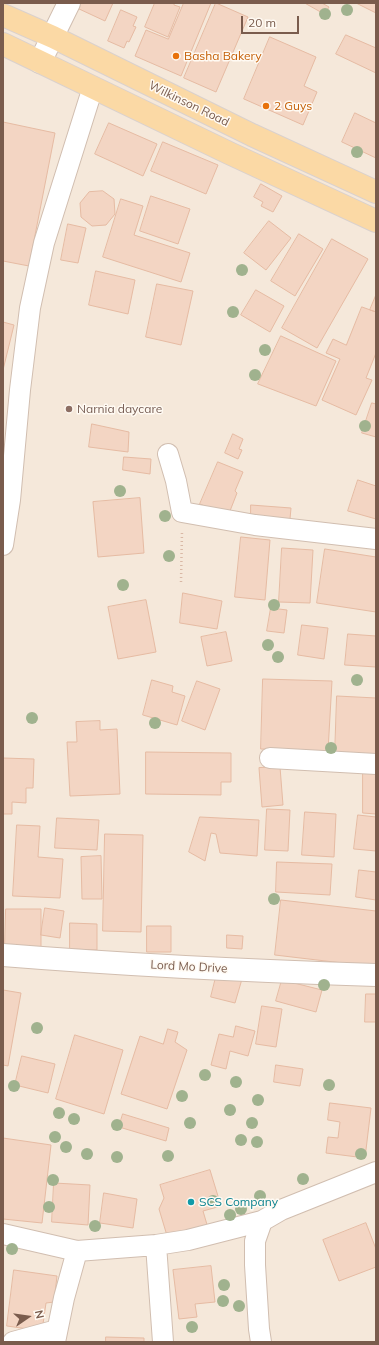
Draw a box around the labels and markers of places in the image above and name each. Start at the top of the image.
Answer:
place label: Basha Bakery [184,49,262,63]
marker: Basha Bakery [171,51,181,61]
place label: 2 Guys [274,99,312,113]
marker: 2 Guys [261,101,271,111]
place label: Narnia daycare [77,402,162,416]
marker: Narnia daycare [64,404,74,414]
place label: SCS Company [199,1195,278,1209]
marker: SCS Company [186,1197,196,1207]

